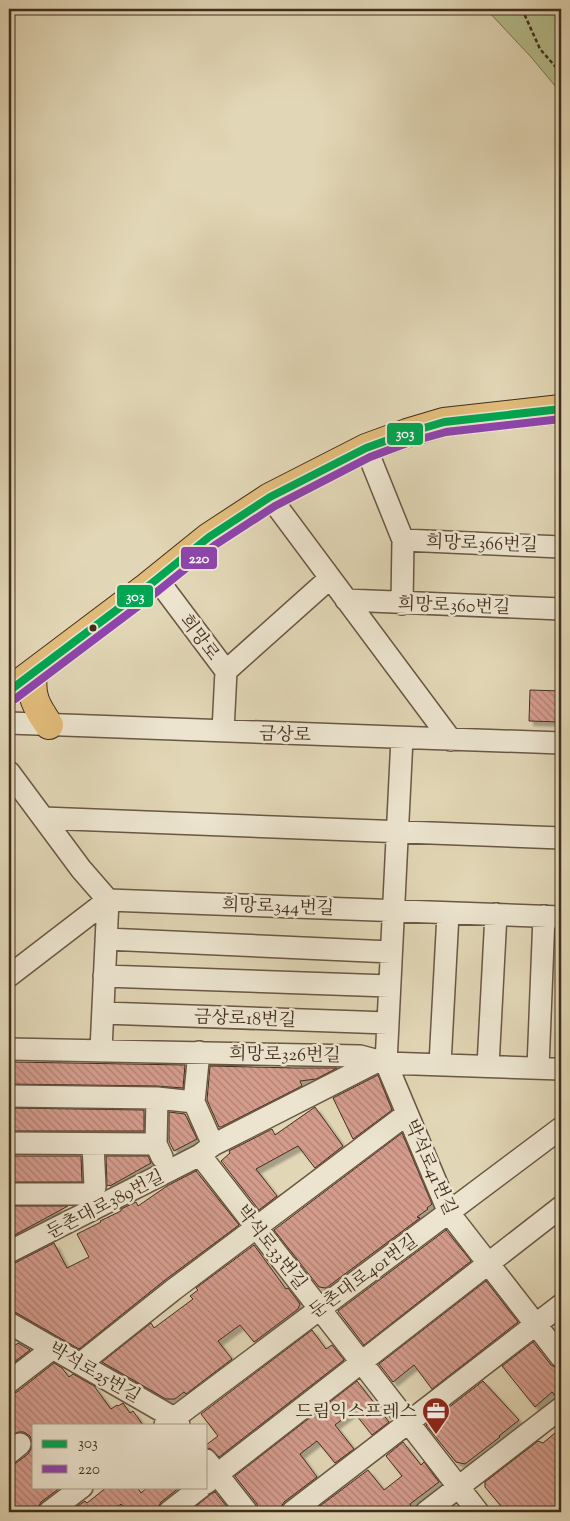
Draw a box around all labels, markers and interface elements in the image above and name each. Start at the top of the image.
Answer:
line badge: 303 [386,422,424,446]
text: 303 [396,425,415,445]
street label: 희망로366번길 [426,530,538,560]
line badge: 220 [180,546,218,570]
text: 220 [189,550,210,570]
line badge: 303 [116,584,154,608]
text: 303 [126,588,145,608]
street label: 희망로360번길 [397,592,511,622]
street label: 희망로 [172,610,224,667]
unlabelled marker [88,623,98,633]
street label: 금상로 [258,722,311,750]
street label: 희망로344번길 [221,893,335,923]
street label: 금상로18번길 [193,1005,296,1035]
street label: 희망로326번길 [229,1042,341,1070]
street label: 박석로41번길 [397,1116,462,1220]
street label: 둔촌대로389번길 [42,1165,169,1247]
street label: 박석로33번길 [229,1200,312,1296]
street label: 둔촌대로401번길 [304,1229,424,1326]
street label: 박석로25번길 [44,1337,144,1410]
office icon: 드림익스프레스 [421,1396,451,1435]
place label: 드림익스프레스 [295,1400,418,1426]
legend [32,1424,208,1488]
text: 303 [78,1434,98,1455]
text: 220 [78,1460,100,1481]

